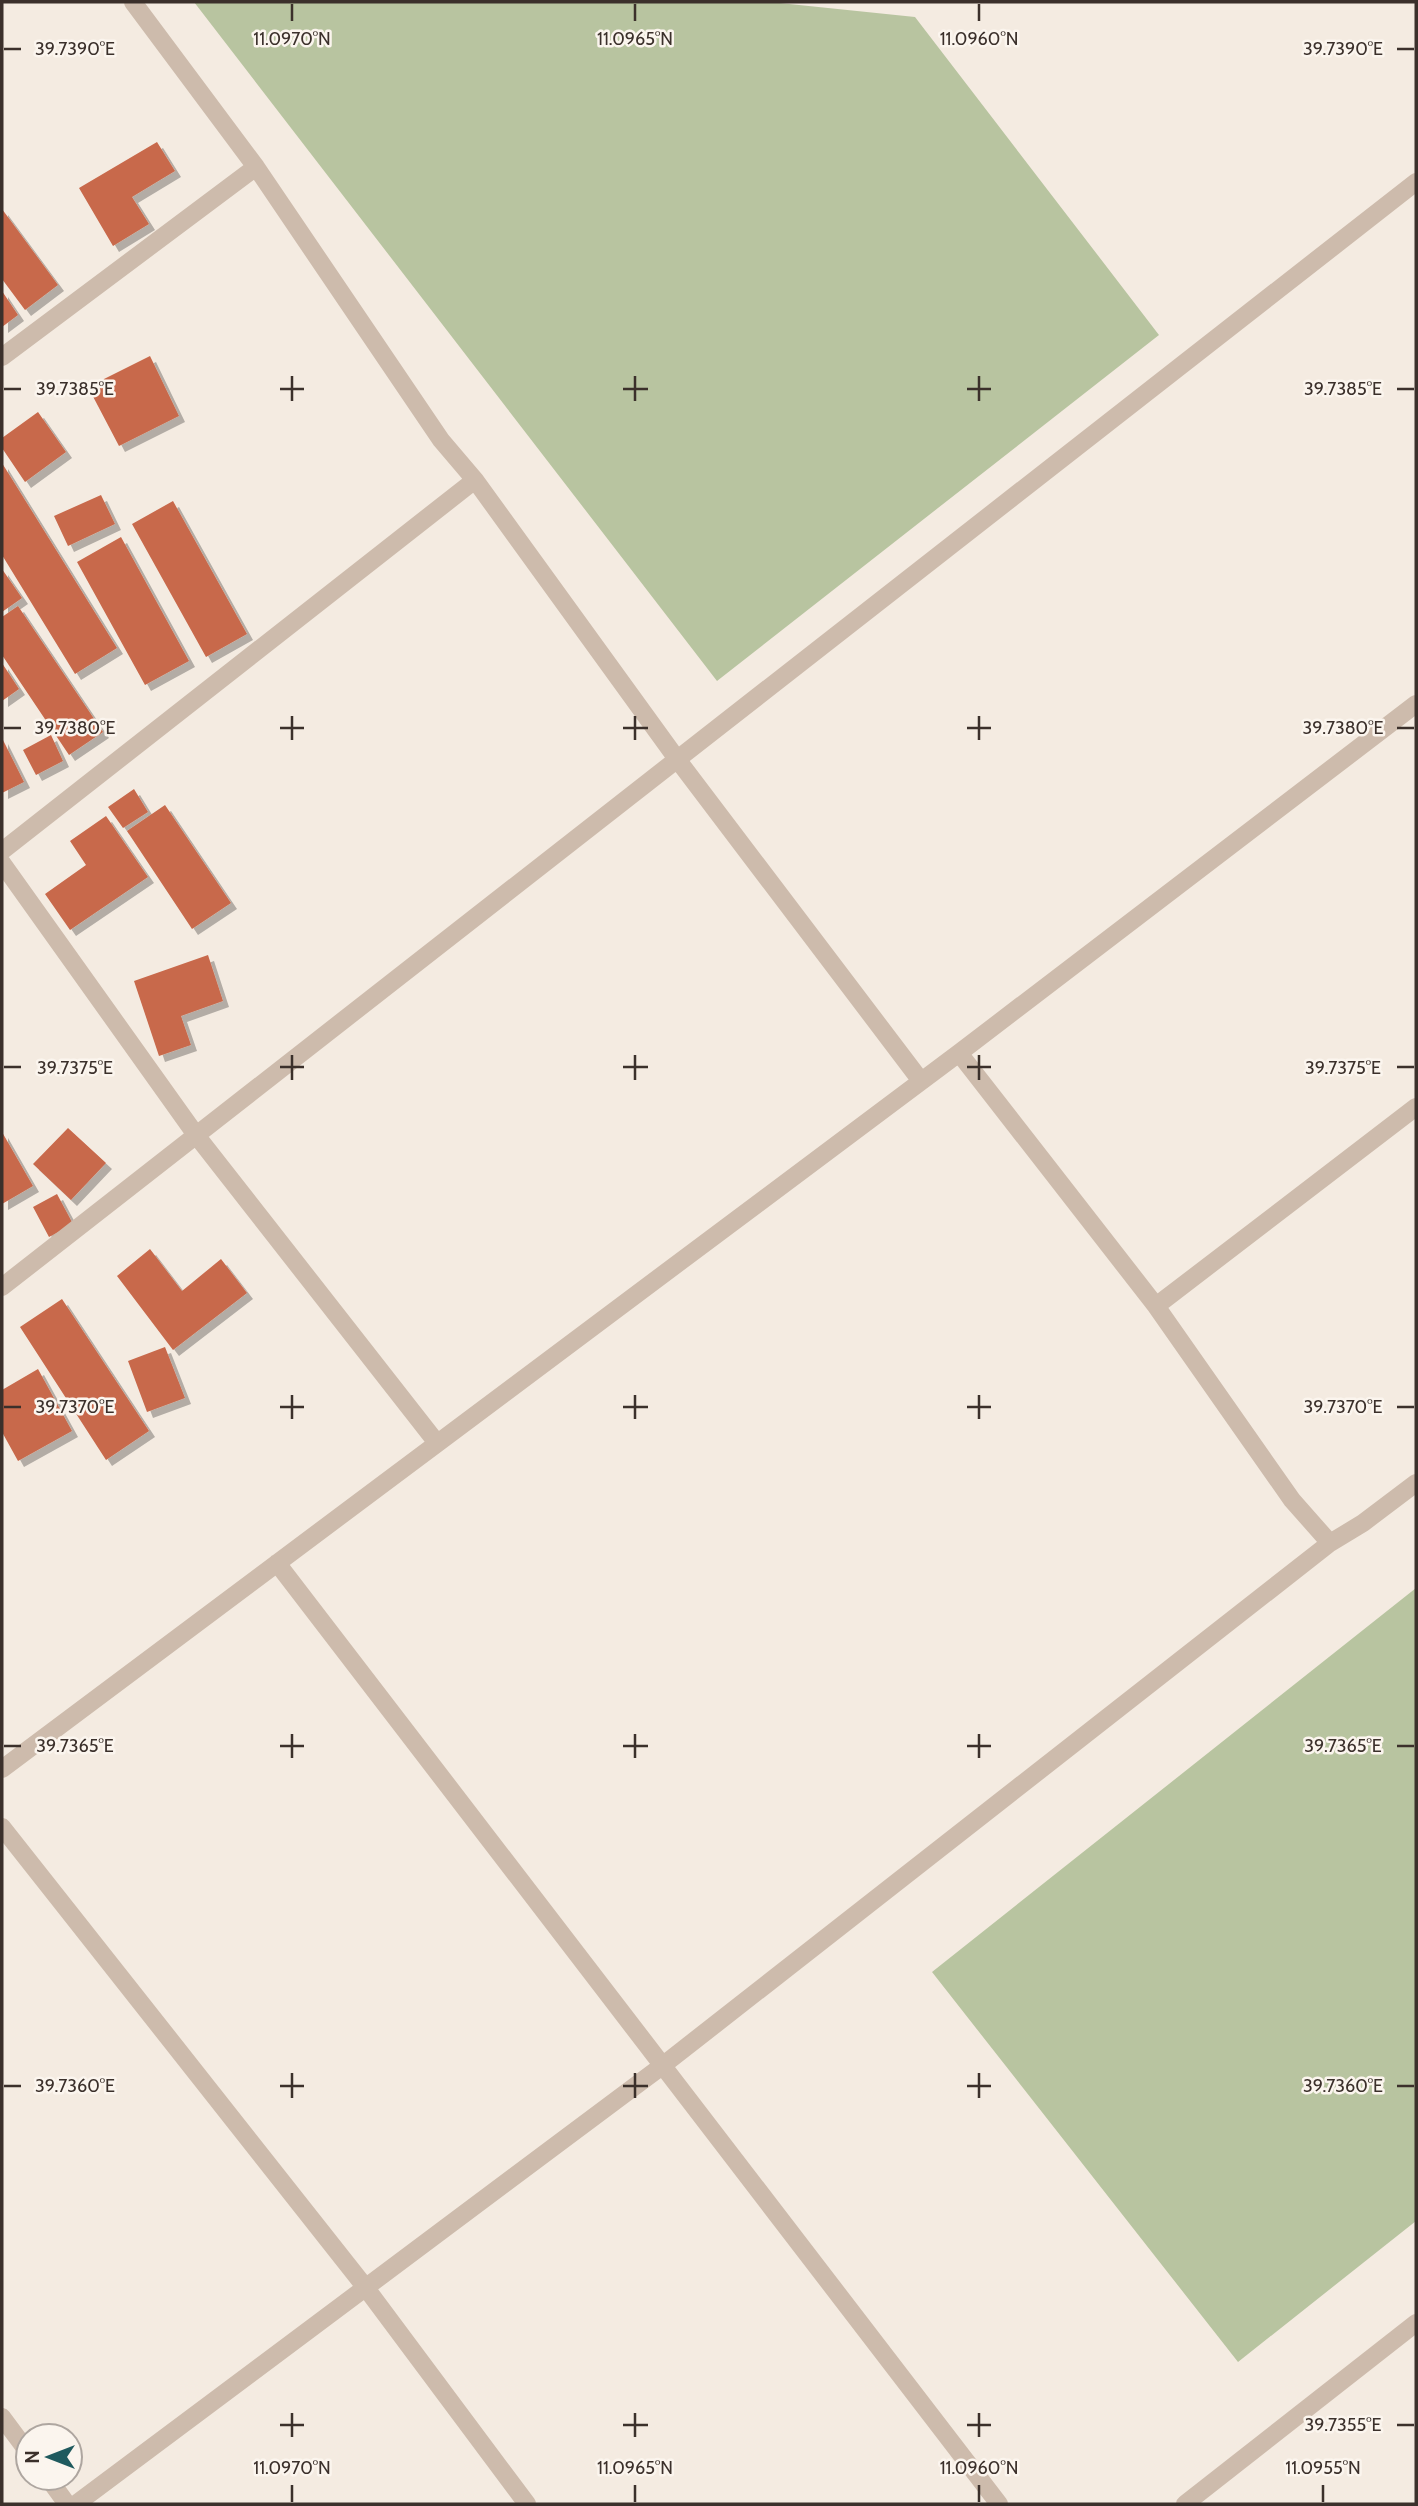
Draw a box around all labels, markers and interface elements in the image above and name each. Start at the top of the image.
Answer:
text: 11.0970°N [253,28,331,50]
text: 11.0965°N [597,28,673,50]
text: 11.0960°N [940,28,1018,50]
text: 39.7390°E [35,38,115,60]
text: 39.7390°E [1303,38,1383,60]
text: 39.7385°E [36,378,114,400]
text: 39.7385°E [1304,378,1382,400]
text: 39.7380°E [35,717,115,739]
text: 39.7380°E [1303,717,1383,739]
text: 39.7375°E [37,1057,113,1079]
text: 39.7375°E [1305,1057,1381,1079]
text: 39.7370°E [36,1396,114,1418]
text: 39.7370°E [1304,1396,1382,1418]
text: 39.7365°E [36,1735,114,1757]
text: 39.7365°E [1304,1735,1382,1757]
text: 39.7360°E [35,2075,115,2097]
text: 39.7360°E [1303,2075,1383,2097]
text: 39.7355°E [1305,2414,1381,2436]
north arrow [14,2422,84,2492]
text: N [21,2450,44,2464]
text: 11.0970°N [253,2457,331,2479]
text: 11.0965°N [597,2457,673,2479]
text: 11.0960°N [940,2457,1018,2479]
text: 11.0955°N [1285,2457,1361,2479]

